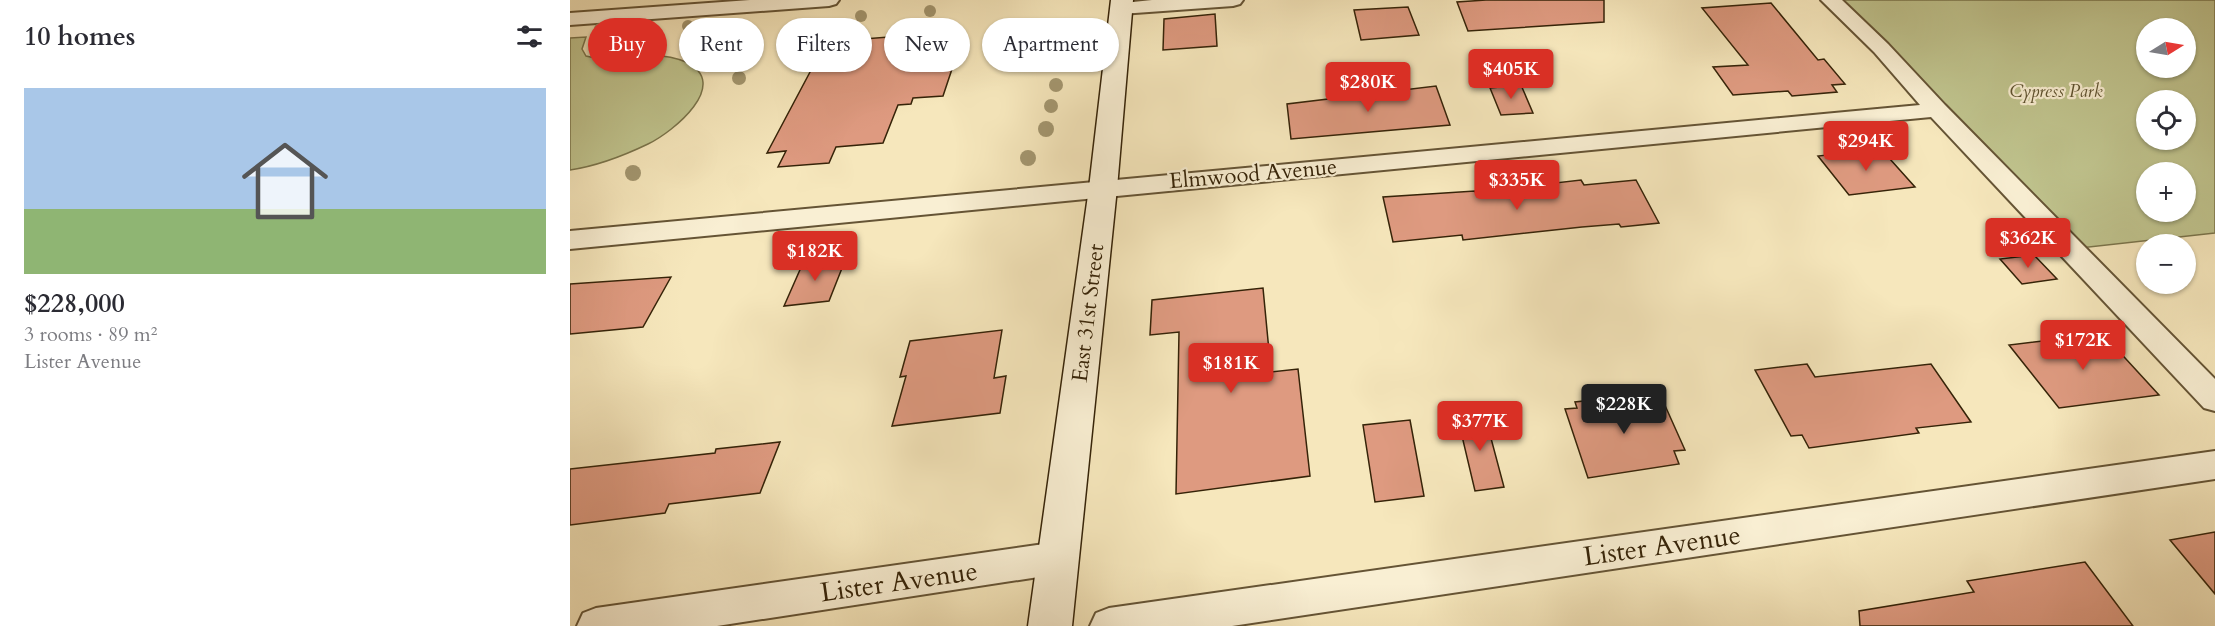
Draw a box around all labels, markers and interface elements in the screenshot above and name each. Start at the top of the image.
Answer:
chip: Buy [588,18,667,72]
chip: Rent [679,18,764,72]
chip: Filters [776,18,872,72]
chip: New [884,18,970,72]
chip: Apartment [982,18,1119,72]
north arrow [2136,18,2196,78]
map controls [2136,18,2196,294]
text: 10 homes [24,19,135,54]
icon: filters [513,20,546,53]
pin: $405K [1469,49,1553,100]
text: $405K [1482,55,1540,82]
pin: $280K [1326,62,1410,113]
text: $280K [1339,68,1397,95]
park label: Cypress Park [2009,79,2103,104]
button: locate [2136,90,2196,150]
pin: $294K [1824,121,1908,172]
icon: home [231,127,339,235]
text: $294K [1837,127,1895,154]
street label: Elmwood Avenue [1168,152,1338,196]
pin: $335K [1475,160,1559,211]
button: + [2136,162,2196,222]
text: $335K [1488,166,1546,193]
pin: $362K [1986,218,2070,269]
text: $362K [1999,224,2057,251]
pin: $182K [773,231,857,282]
button: − [2136,234,2196,294]
text: $182K [786,237,844,264]
street label: East 31st Street [1065,242,1111,384]
text: $228,000 [24,286,125,321]
pin: $172K [2041,320,2125,371]
text: 3 rooms · 89 m² [24,321,157,348]
text: $172K [2054,326,2112,353]
pin: $181K [1189,343,1273,394]
text: Lister Avenue [24,348,141,375]
text: $181K [1202,349,1260,376]
pin: $228K [1582,384,1666,435]
text: $228K [1595,390,1653,417]
pin: $377K [1438,401,1522,452]
text: $377K [1451,407,1509,434]
street label: Lister Avenue [1581,517,1743,575]
street label: Lister Avenue [818,553,980,611]

